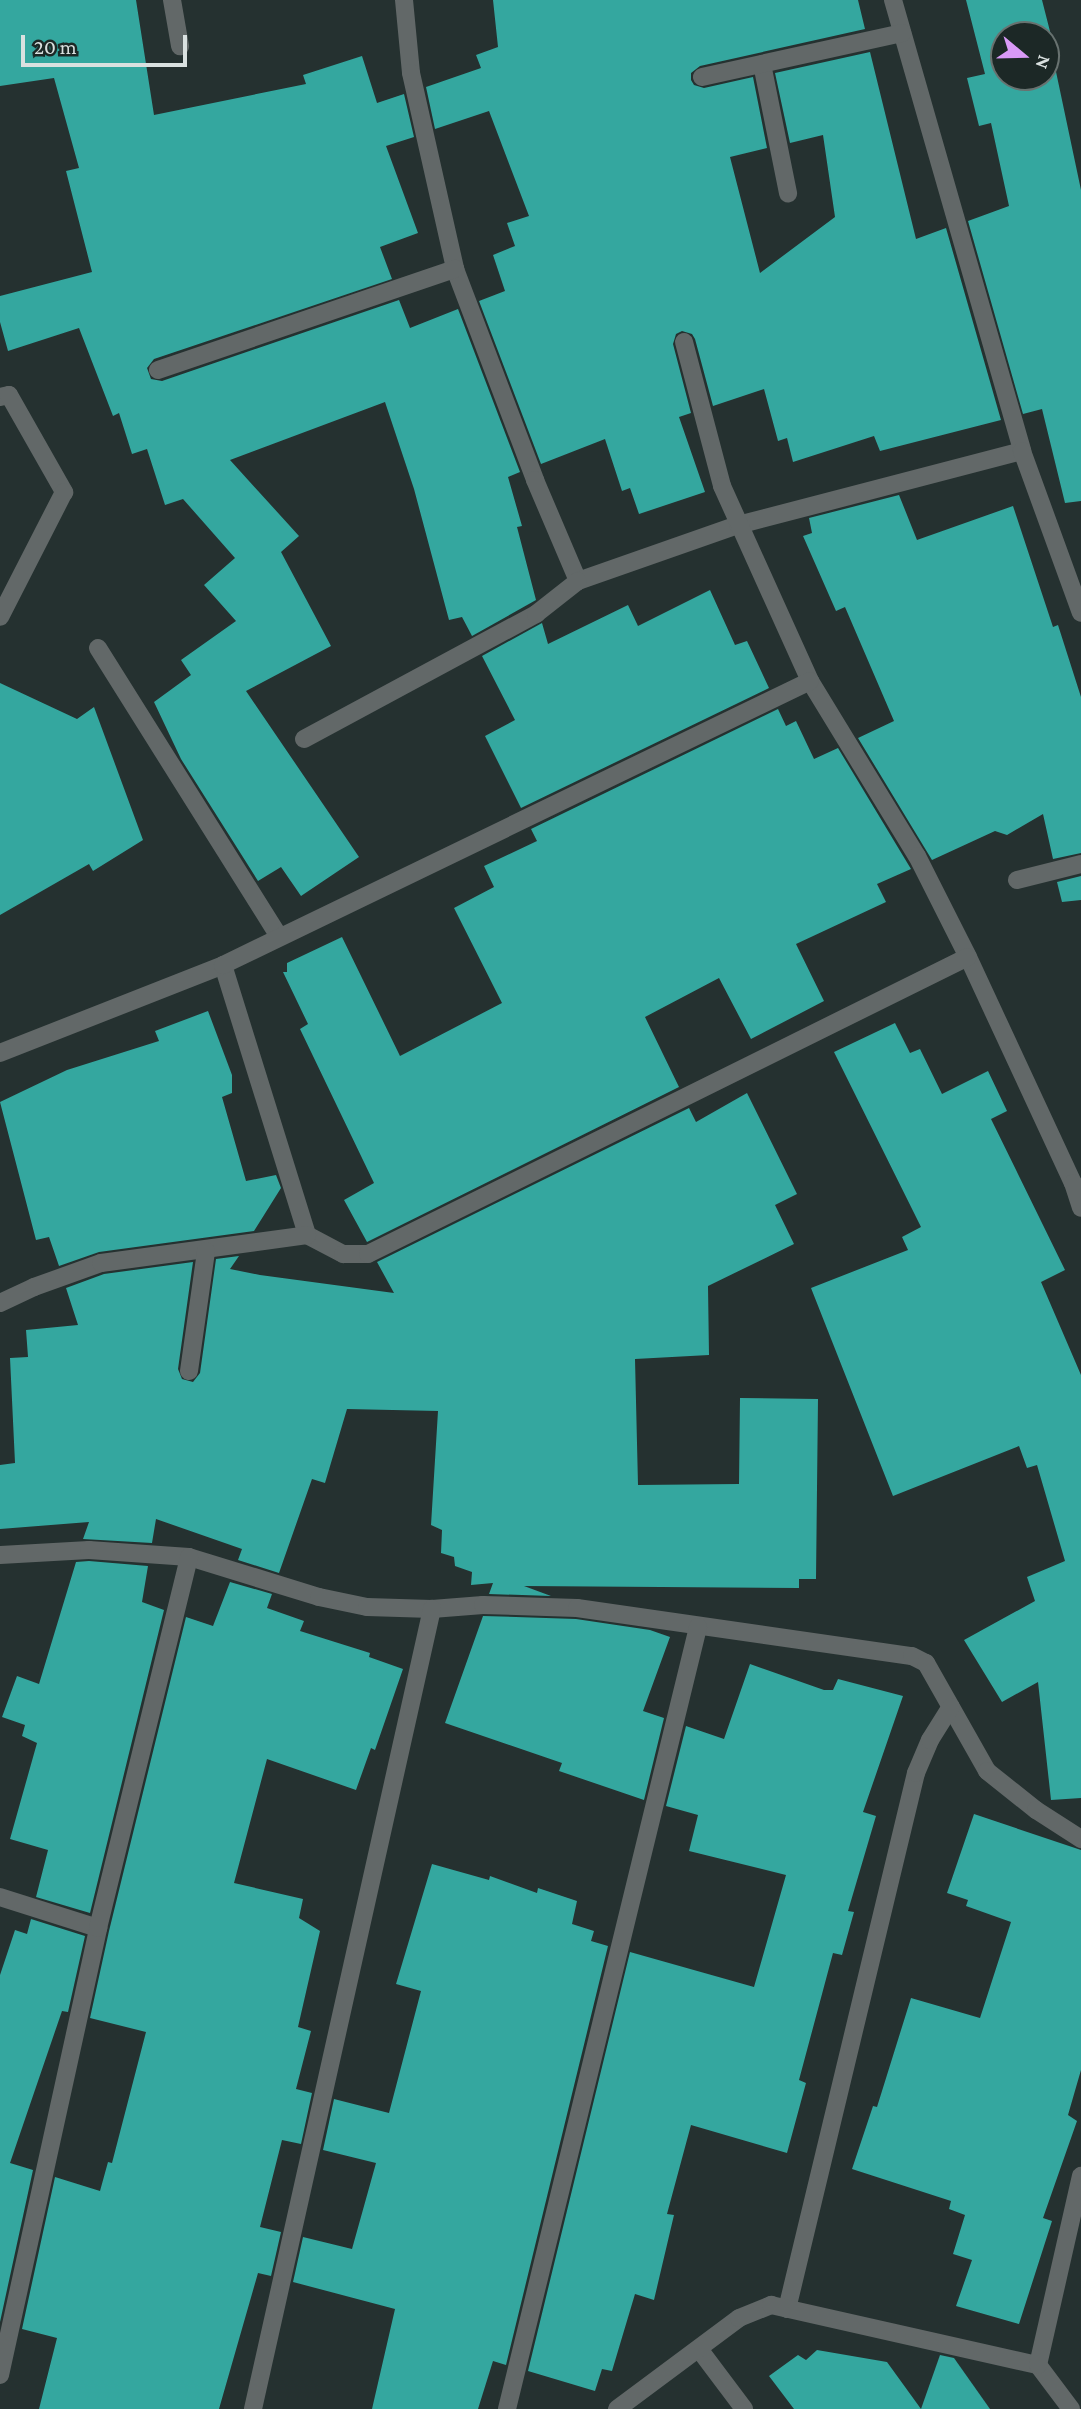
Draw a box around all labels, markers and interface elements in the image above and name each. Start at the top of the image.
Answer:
scale bar [24,21,191,65]
north arrow [990,21,1060,91]
text: 20 m [34,35,77,59]
text: N [1031,53,1055,72]

